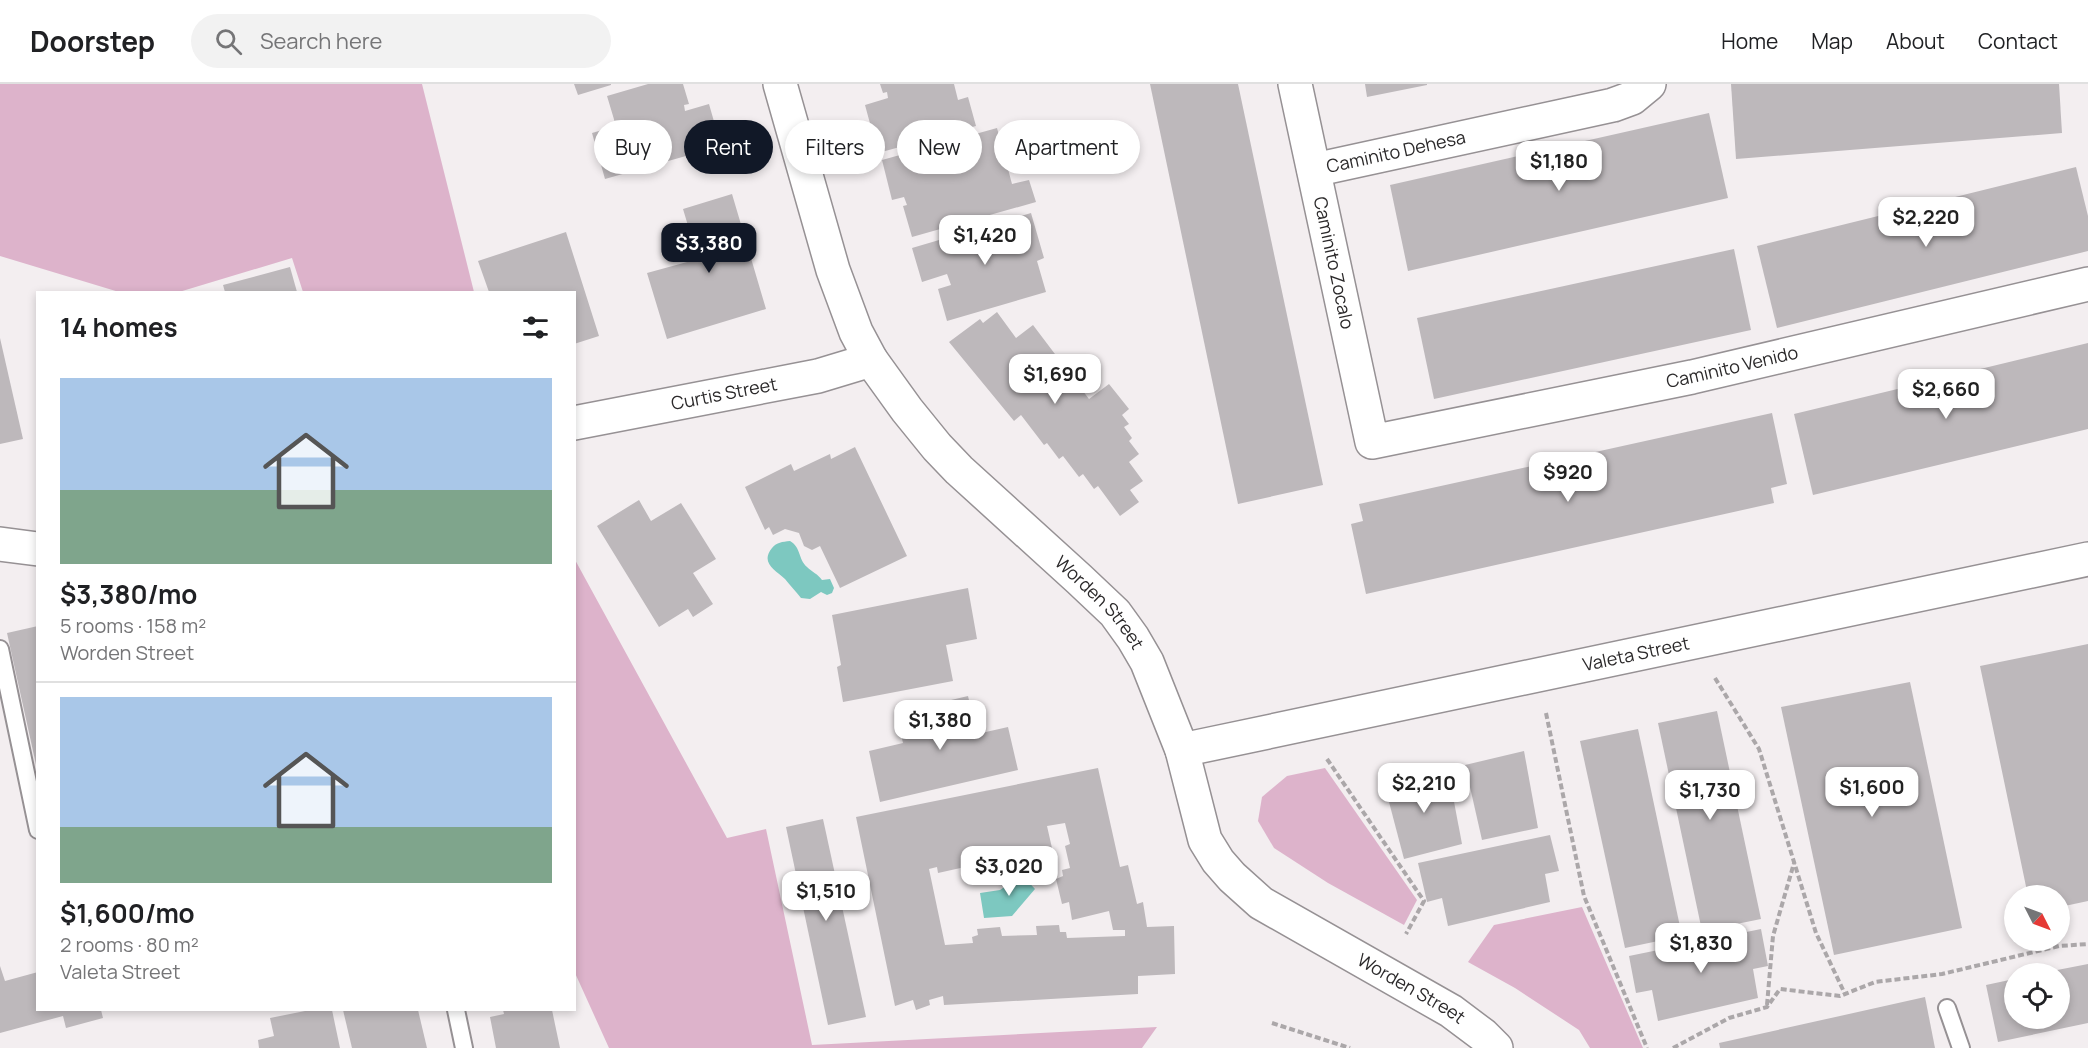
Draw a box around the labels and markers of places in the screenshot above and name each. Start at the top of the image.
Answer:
pin: $1,180 [1510,141,1608,192]
pin: $2,220 [1877,197,1975,248]
pin: $1,420 [936,215,1034,266]
pin: $3,380 [660,223,758,274]
pin: $1,690 [1006,354,1104,405]
pin: $2,660 [1897,369,1995,420]
pin: $920 [1532,452,1604,503]
pin: $1,380 [891,700,989,751]
pin: $2,210 [1375,763,1473,814]
pin: $1,600 [1823,767,1921,818]
pin: $1,730 [1661,770,1759,821]
pin: $3,020 [960,846,1058,897]
pin: $1,510 [777,871,875,922]
pin: $1,830 [1652,923,1750,974]

